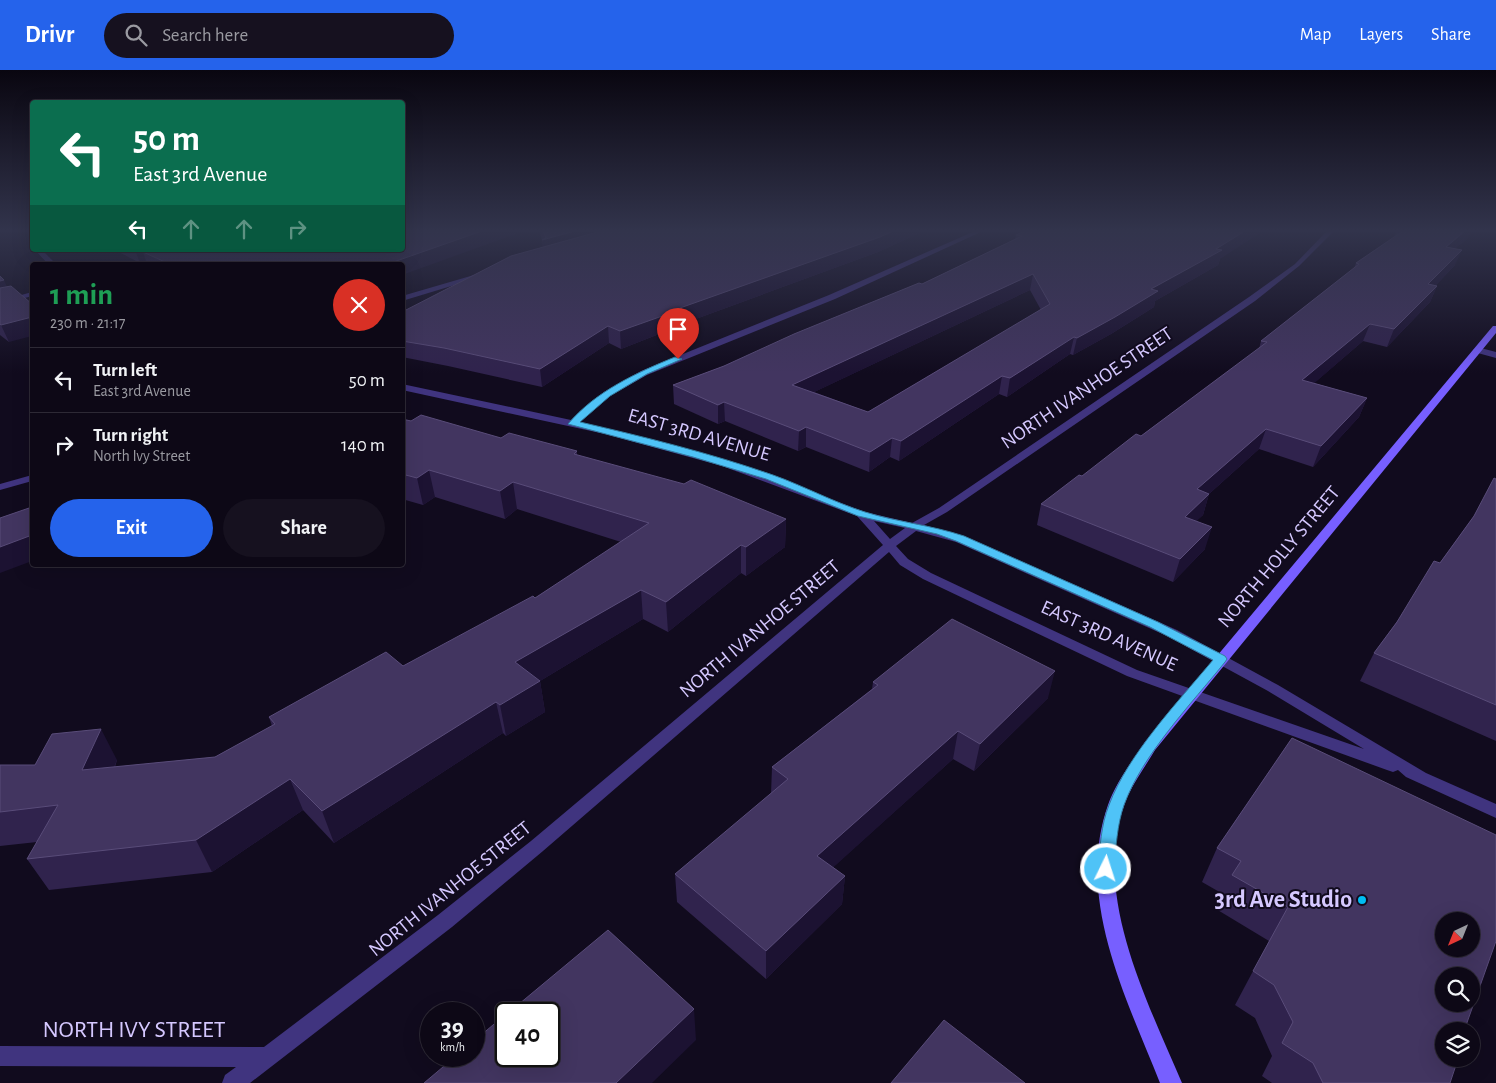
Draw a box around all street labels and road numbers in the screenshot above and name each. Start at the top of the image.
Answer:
street label: NORTH IVANHOE STREET [998,323,1177,453]
street label: EAST 3RD AVENUE [626,405,773,465]
street label: NORTH HOLLY STREET [1214,482,1344,632]
street label: NORTH IVANHOE STREET [676,556,844,702]
street label: EAST 3RD AVENUE [1038,597,1180,675]
street label: NORTH IVANHOE STREET [365,817,535,960]
street label: NORTH IVY STREET [43,1018,226,1042]

